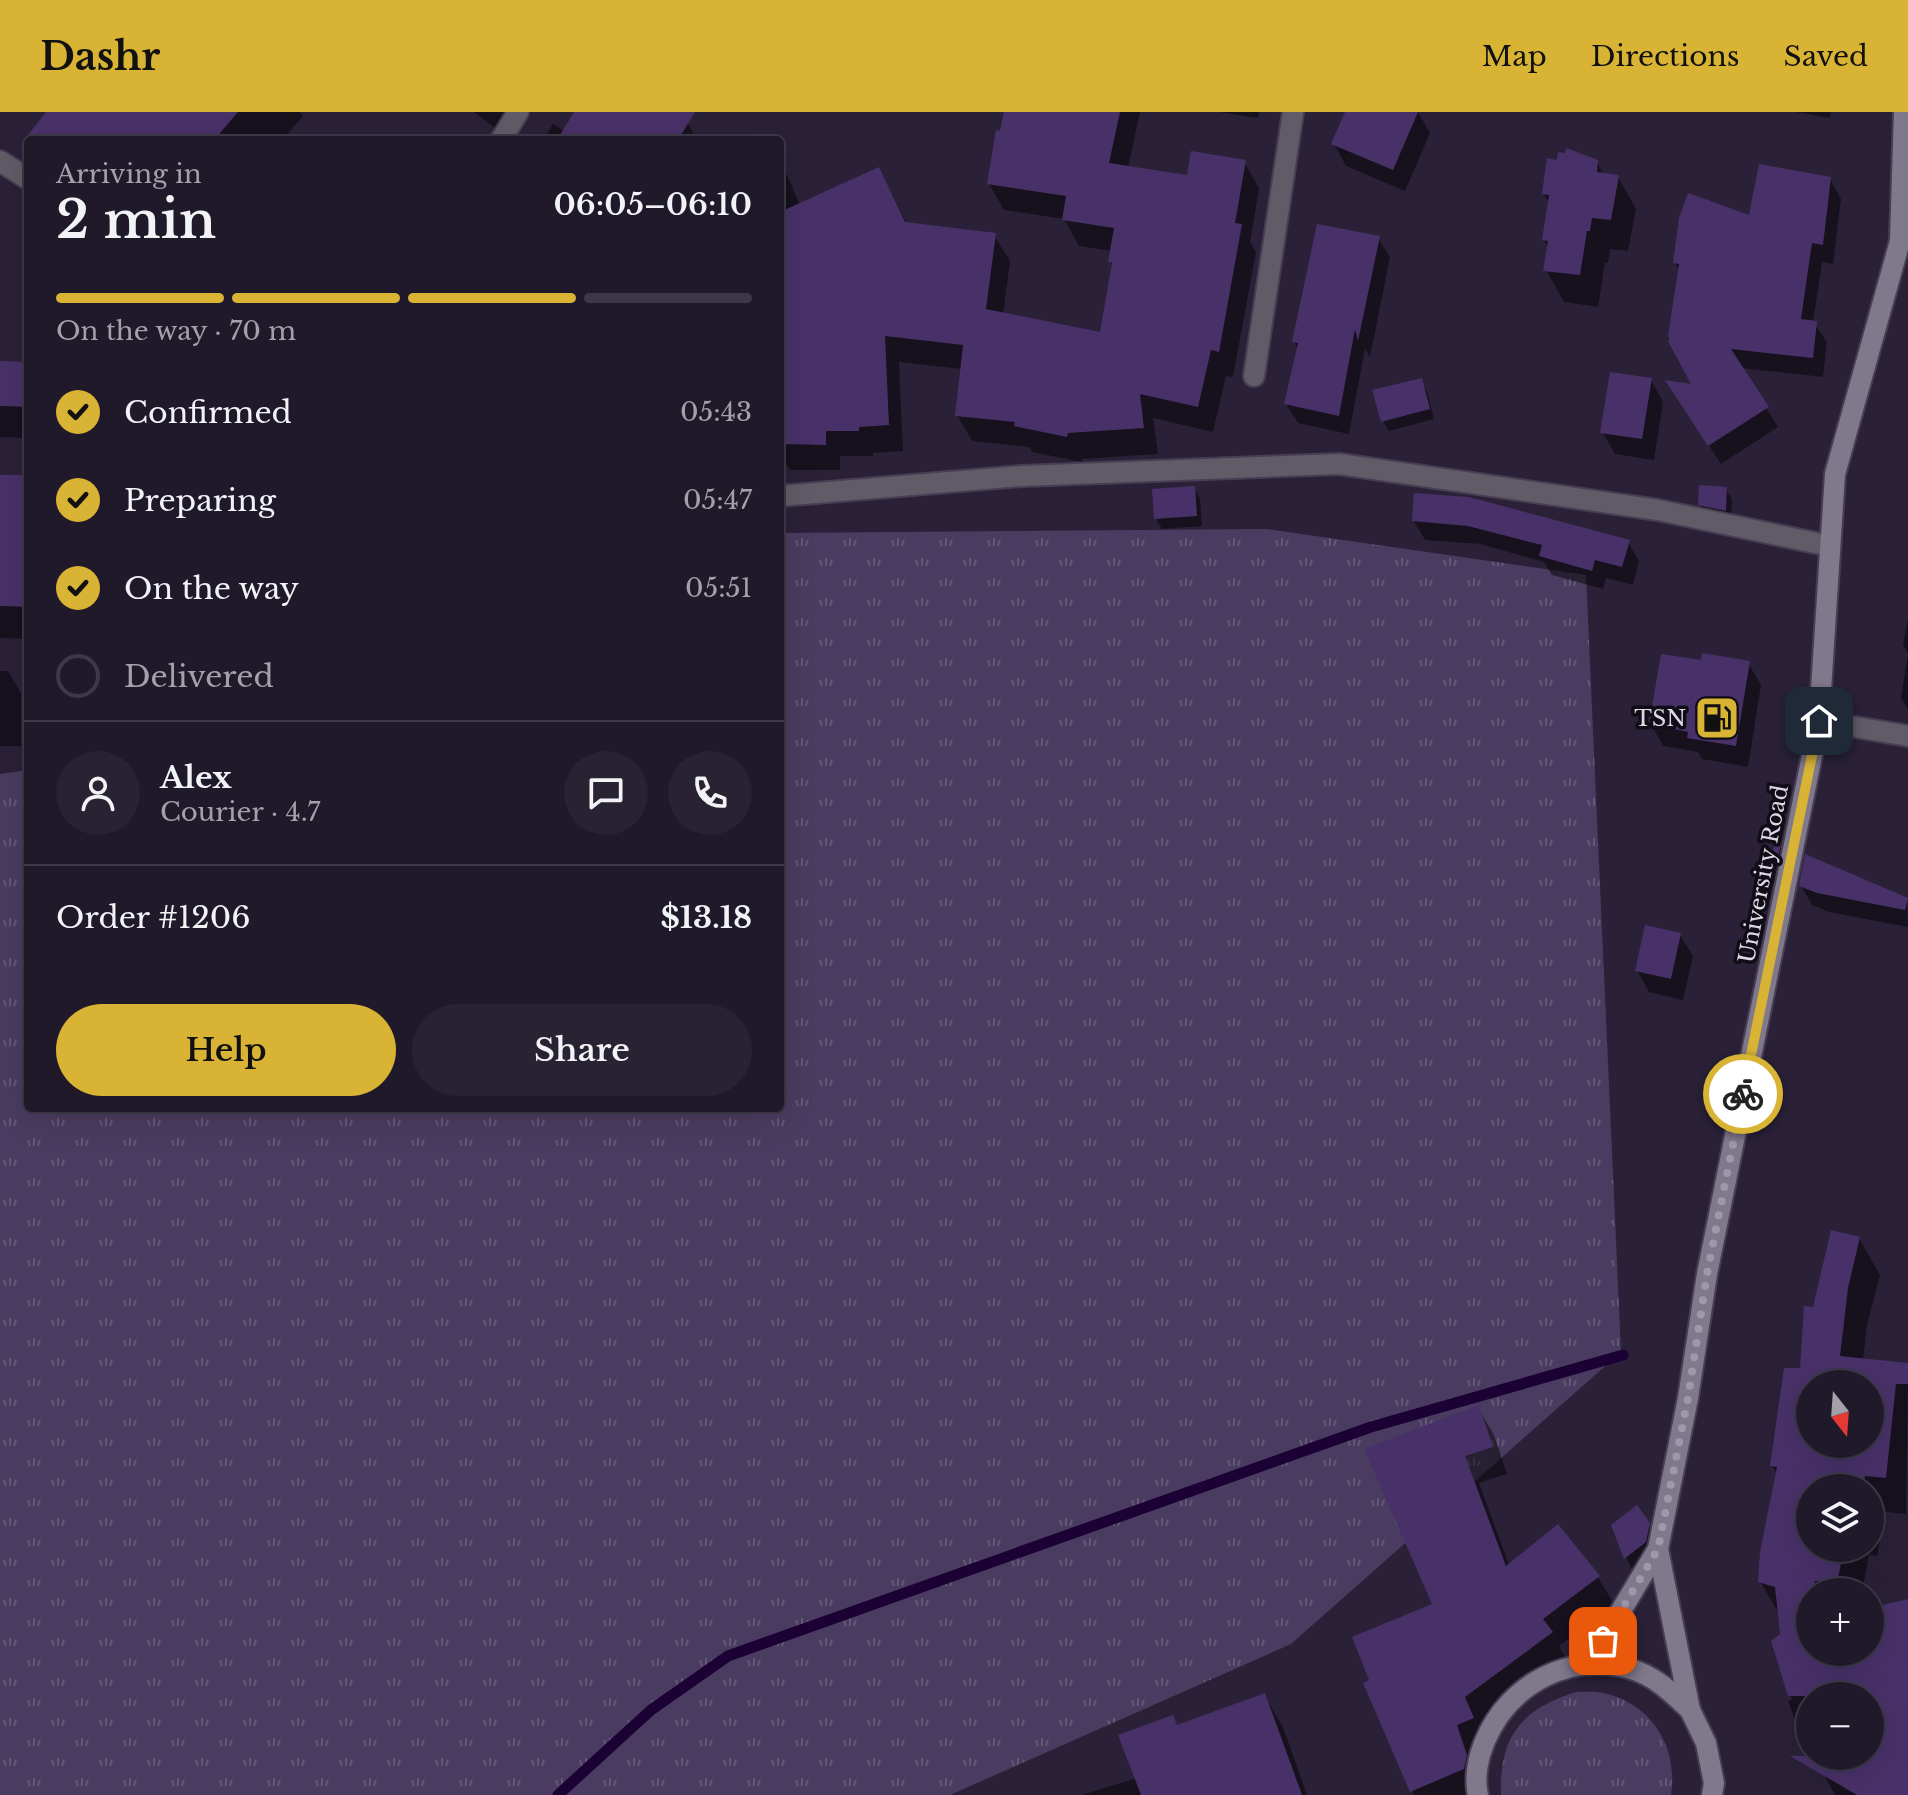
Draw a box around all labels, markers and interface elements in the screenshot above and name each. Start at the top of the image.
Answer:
text: Dashr [40,33,160,80]
text: Map [1482,39,1547,74]
text: Directions [1591,39,1740,74]
text: Saved [1784,39,1868,74]
text: Arriving in [56,158,202,190]
text: 06:05–06:10 [553,186,752,223]
text: 2 min [56,188,216,252]
text: On the way · 70 m [56,315,296,347]
icon: check [56,390,100,434]
text: Confirmed [124,394,292,431]
text: 05:43 [680,396,752,428]
icon: check [56,478,100,522]
text: Preparing [124,482,276,519]
text: 05:47 [683,484,752,516]
icon: check [56,566,100,610]
text: On the way [124,570,299,607]
text: 05:51 [685,572,752,604]
text: Delivered [124,658,274,695]
pin [1785,687,1853,755]
fuel station icon: TSN [1693,694,1741,742]
icon: home [1797,699,1841,743]
place label: TSN [1634,705,1686,732]
button: person [56,751,140,835]
button: chat [564,751,648,835]
button: phone [668,751,752,835]
text: Alex [160,759,232,796]
street label: University Road [1733,783,1794,965]
text: Courier · 4.7 [160,796,320,828]
text: Order #1206 [56,899,251,936]
text: $13.18 [661,899,752,936]
button: Help [56,1004,396,1096]
button: Share [412,1004,752,1096]
courier [1703,1054,1783,1134]
icon: bike [1721,1072,1765,1116]
north arrow [1796,1370,1884,1458]
map controls [1796,1370,1884,1770]
button: layers [1796,1474,1884,1562]
button: + [1796,1578,1884,1666]
pin [1569,1607,1637,1675]
icon: bag [1581,1619,1625,1663]
button: − [1796,1682,1884,1770]

